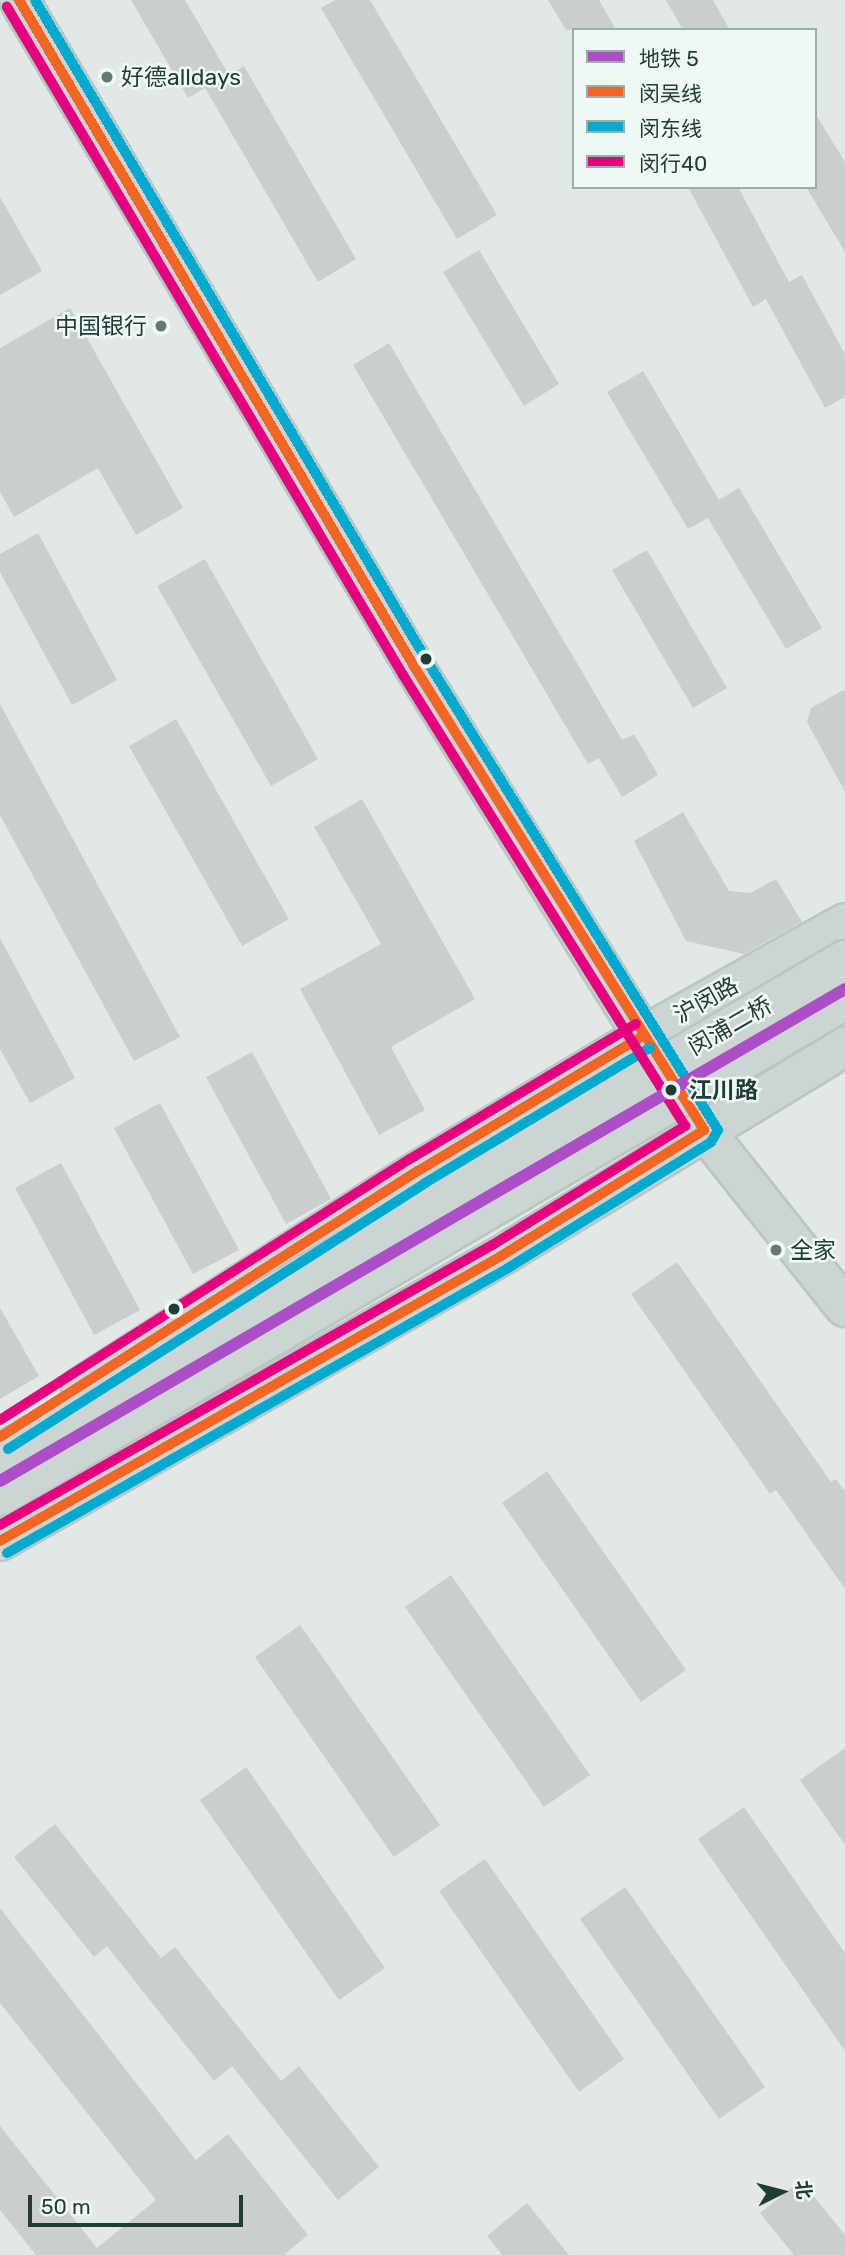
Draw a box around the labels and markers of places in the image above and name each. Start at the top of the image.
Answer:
place label: 好德alldays [121,63,241,91]
marker: 好德alldays [99,69,115,85]
place label: 中国银行 [55,312,147,340]
marker: 中国银行 [153,318,169,334]
unlabelled marker [419,652,433,666]
place label: 江川路 [689,1076,758,1104]
marker: 江川路 [659,1078,683,1102]
place label: 全家 [790,1236,836,1264]
marker: 全家 [768,1242,784,1258]
unlabelled marker [167,1302,181,1316]

